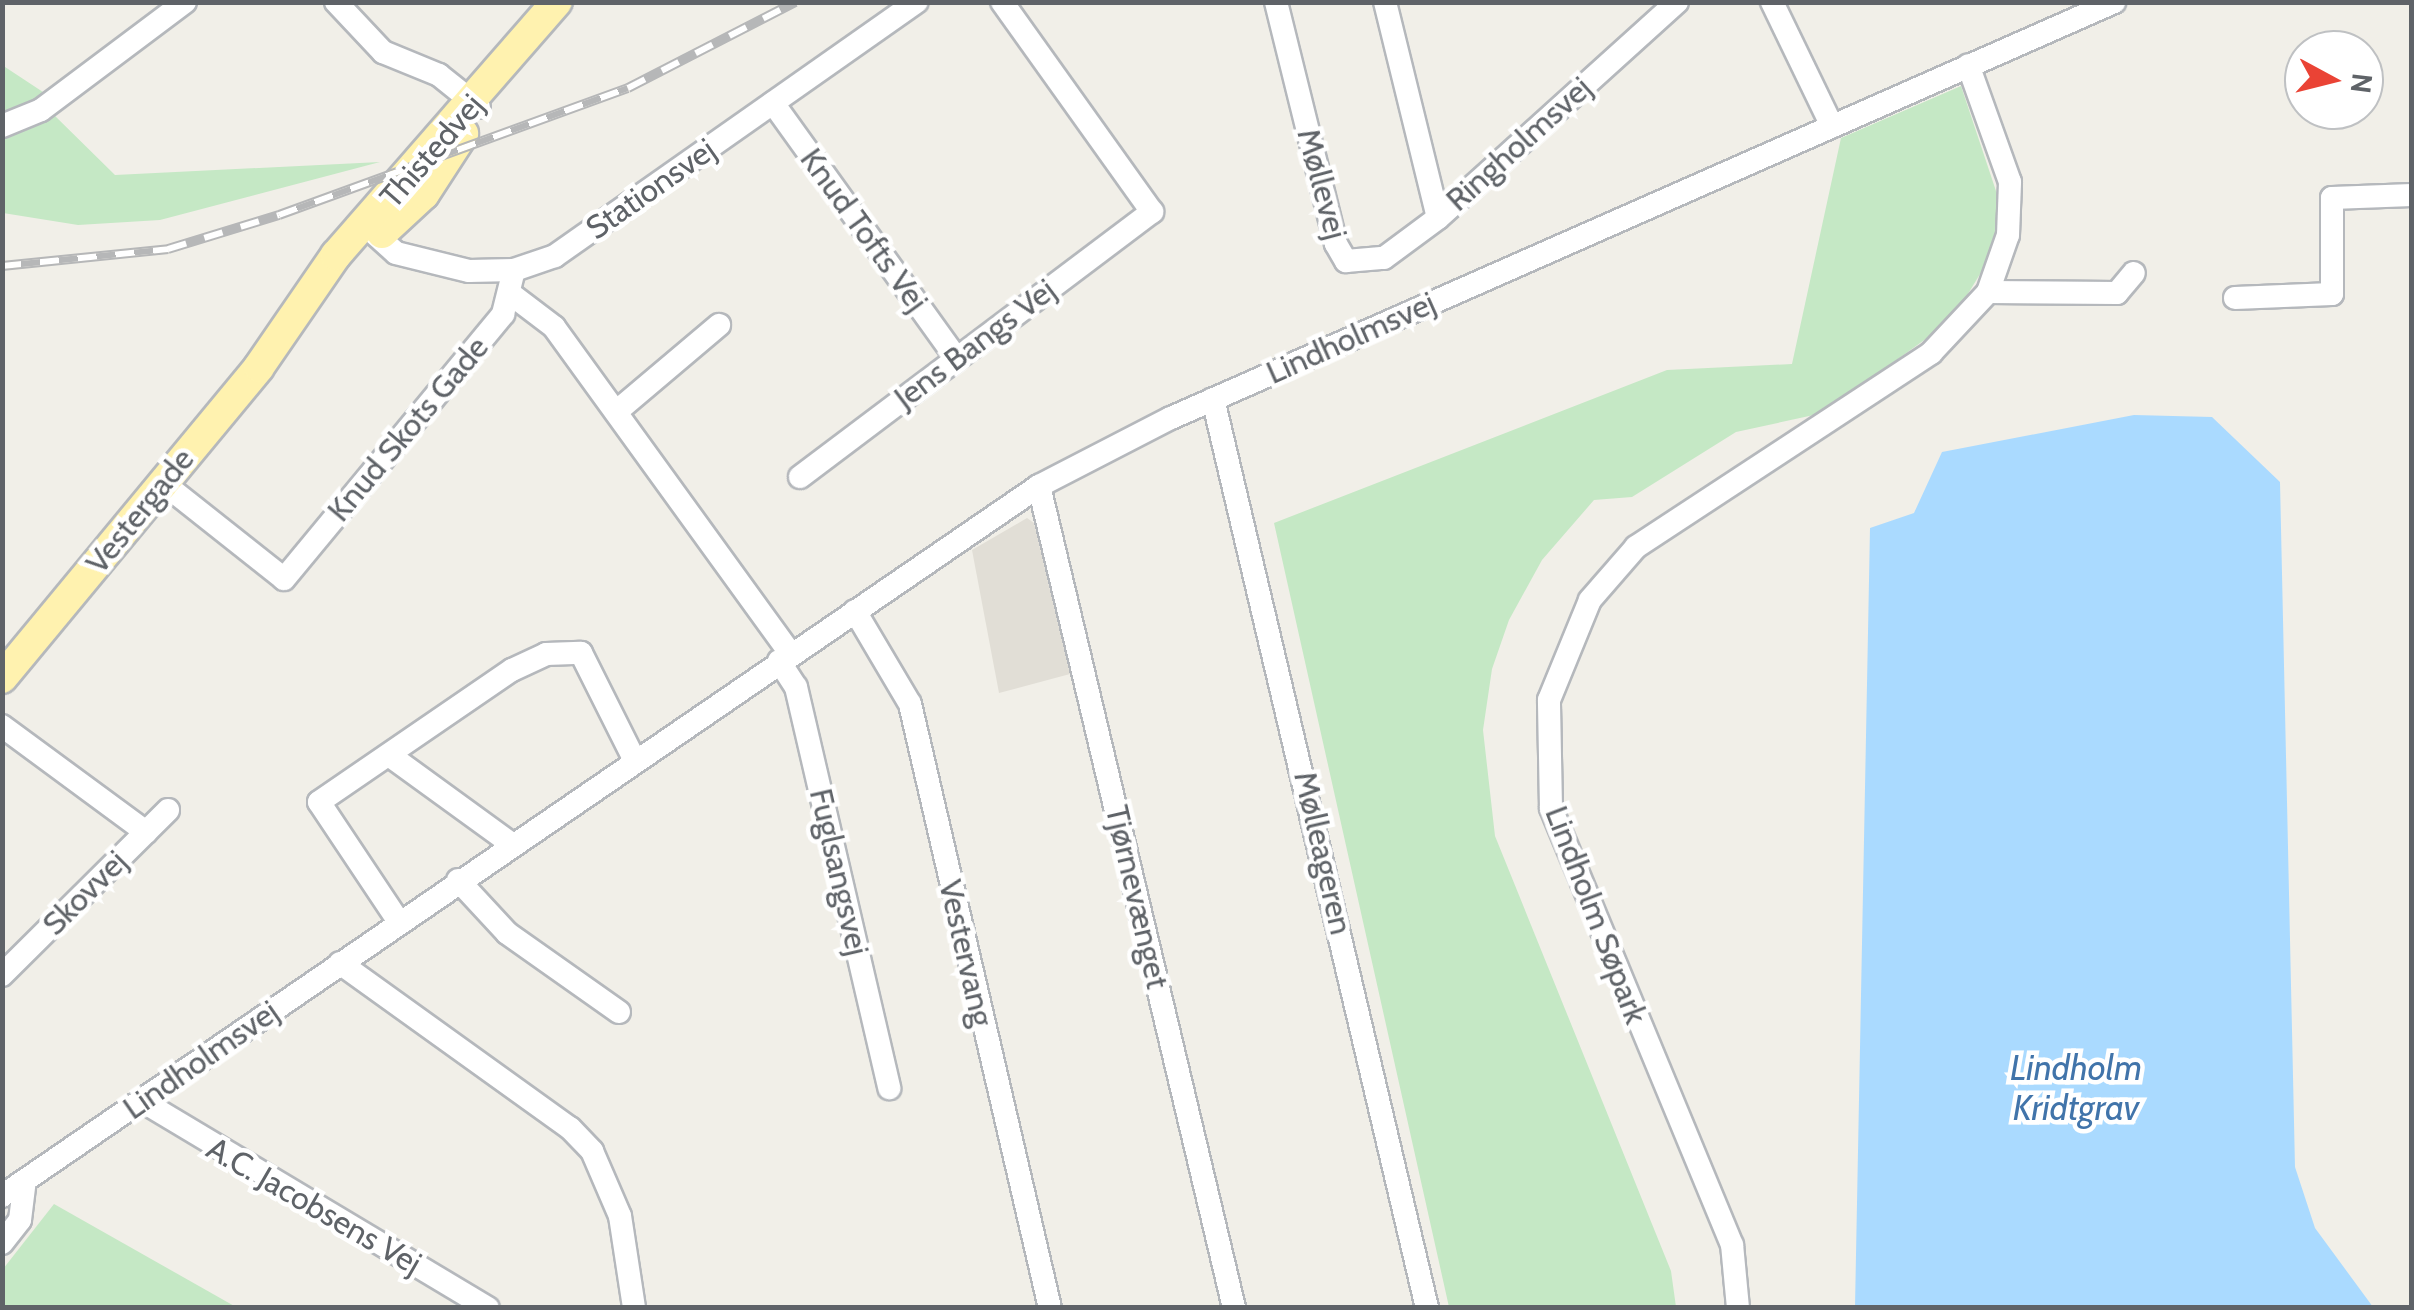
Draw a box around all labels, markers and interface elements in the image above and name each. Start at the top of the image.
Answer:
north arrow [2284,30,2384,130]
street label: Ringholmsvej [1438,69,1600,219]
text: N [2344,72,2380,95]
street label: Thistedvej [372,86,492,216]
street label: Møllevej [1289,124,1355,244]
street label: Stationsvej [579,131,723,247]
street label: Knud Tofts Vej [792,141,936,319]
street label: Jens Bangs Vej [887,271,1063,417]
street label: Lindholmsvej [1261,284,1441,392]
street label: Knud Skots Gade [320,329,496,529]
street label: Vestergade [78,441,202,581]
street label: Mølleageren [1286,768,1360,938]
street label: Fuglsangsvej [801,785,877,959]
street label: Lindholm Søpark [1537,801,1655,1029]
street label: Tjørnevænget [1097,802,1177,992]
street label: Skovvej [35,843,135,943]
street label: Vestervang [931,876,1001,1030]
street label: Lindholmsvej [116,992,286,1128]
water label: Lindholm Kridtgrav [2010,1047,2142,1129]
street label: A.C. Jacobsens Vej [200,1129,428,1283]

